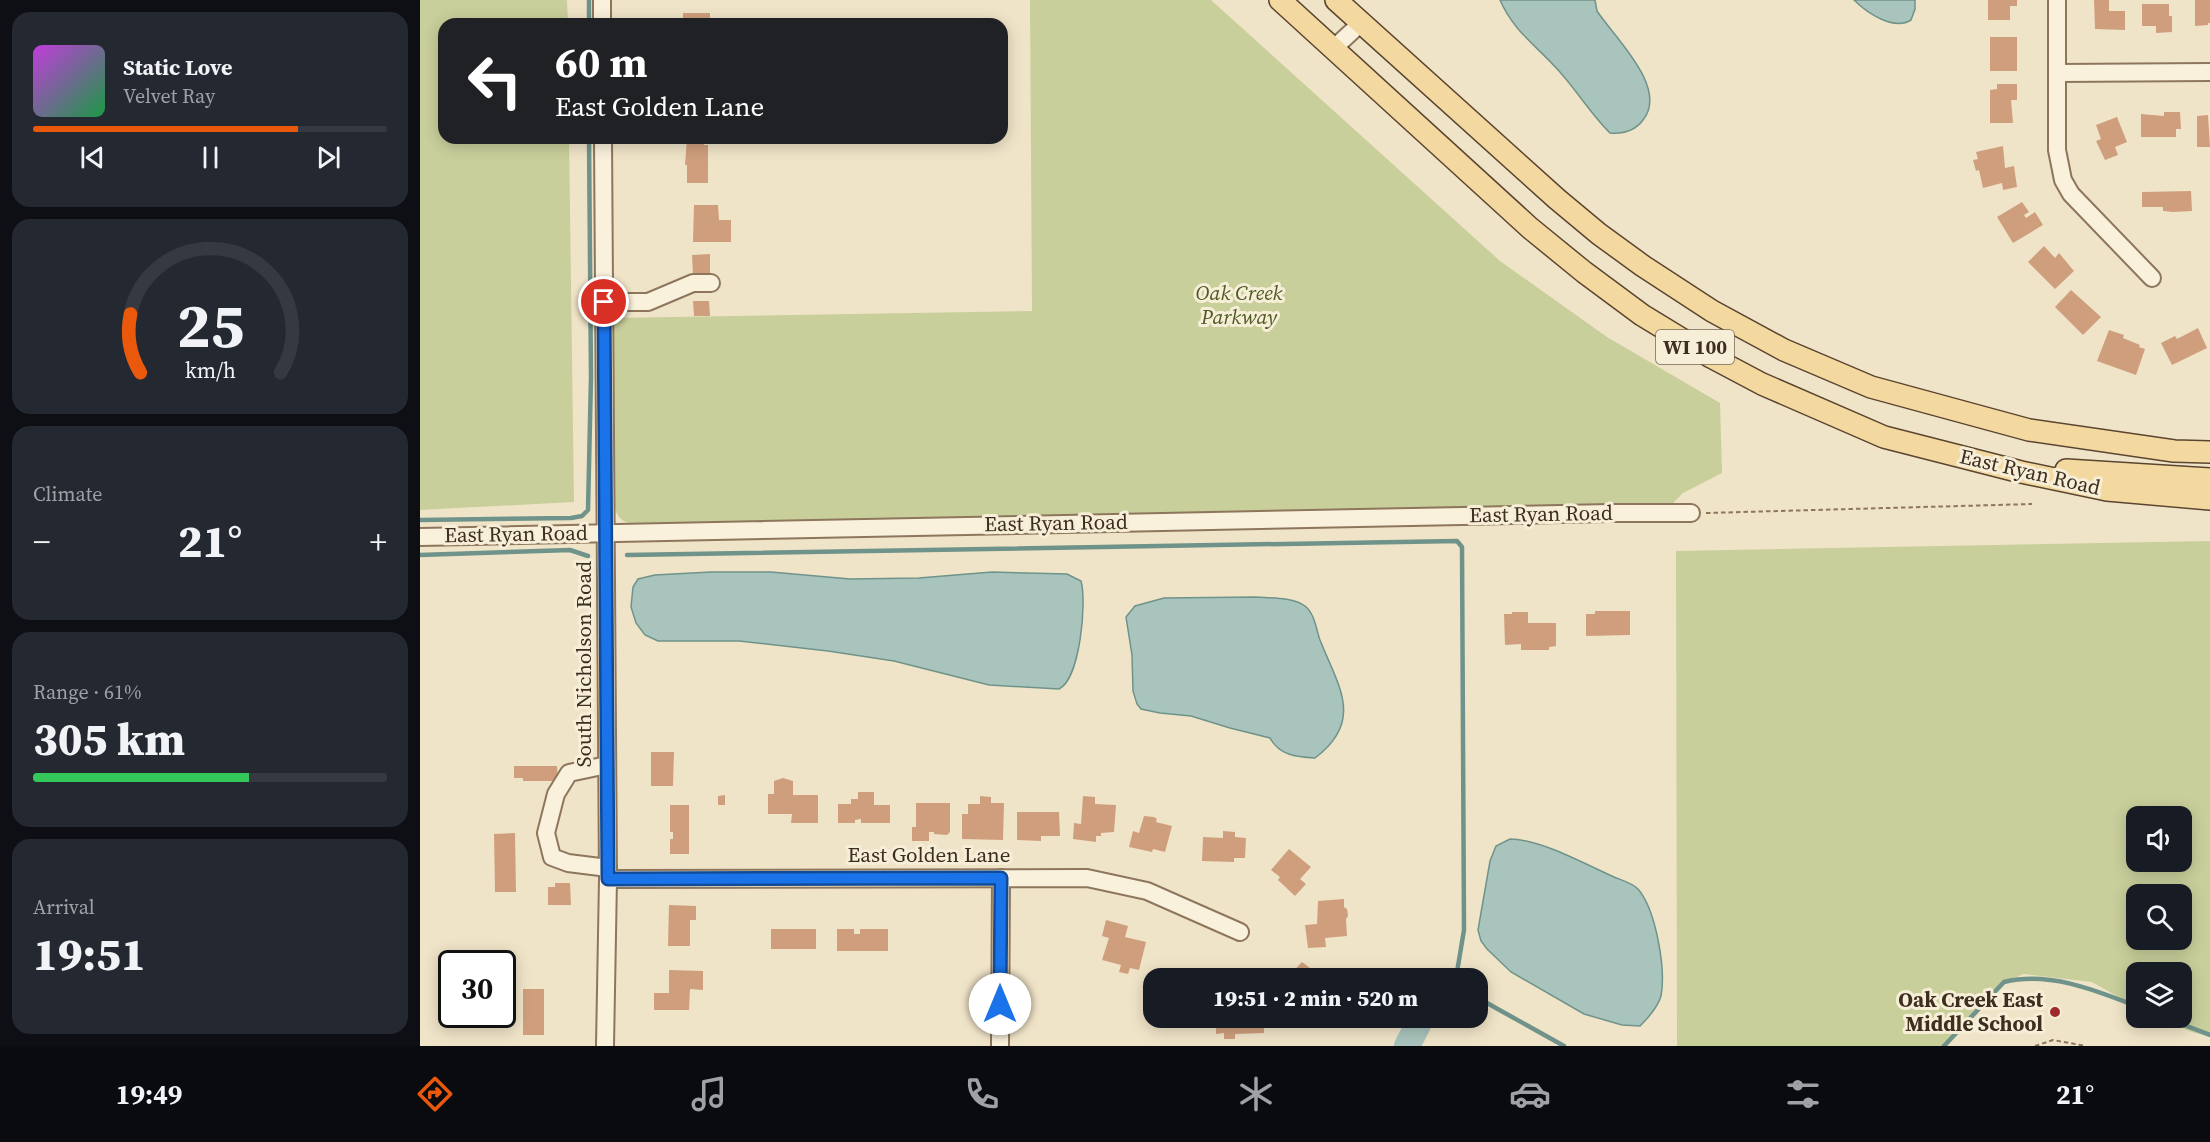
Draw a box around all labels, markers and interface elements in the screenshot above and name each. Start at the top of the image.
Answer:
text: 60 m [555,33,648,91]
icon: left [456,42,534,120]
text: Static Love [123,52,233,82]
text: Velvet Ray [123,82,215,110]
text: East Golden Lane [555,88,764,125]
icon: previous [76,141,109,174]
icon: pause [194,141,227,174]
icon: next [312,141,345,174]
pin [578,276,629,327]
park label: Oak Creek Parkway [1196,278,1283,331]
text: 25 [176,282,244,368]
icon: arrive [587,285,620,318]
road number: WI 100 [1656,330,1734,364]
text: km/h [184,357,236,386]
street label: East Ryan Road [1957,441,2103,502]
text: Climate [33,480,102,508]
street label: East Ryan Road [1469,498,1613,529]
street label: East Ryan Road [984,507,1128,538]
text: 21° [178,510,242,572]
street label: East Ryan Road [444,518,588,549]
text: − [33,519,51,564]
text: + [369,519,387,564]
street label: South Nicholson Road [569,561,598,767]
text: Range · 61% [33,678,142,706]
text: 305 km [33,708,185,770]
map controls [2126,806,2192,1028]
button: sound [2126,806,2192,872]
street label: East Golden Lane [848,840,1010,869]
button: search [2126,884,2192,950]
text: Arrival [33,893,95,921]
text: 19:51 [33,923,146,985]
speed limit sign: 30 [438,950,516,1028]
button: layers [2126,962,2192,1028]
position arrow [968,972,1032,1036]
text: 19:51 · 2 min · 520 m [1213,983,1418,1013]
place label: Oak Creek East Middle School [1898,985,2043,1038]
marker: Oak Creek East Middle School [2048,1005,2062,1019]
icon: directions [414,1073,456,1115]
icon: music [688,1073,730,1115]
icon: phone [961,1073,1003,1115]
icon: climate [1235,1073,1277,1115]
icon: car [1509,1073,1551,1115]
icon: filters [1782,1073,1824,1115]
text: 19:49 [116,1076,182,1113]
text: 21° [2056,1076,2094,1113]

